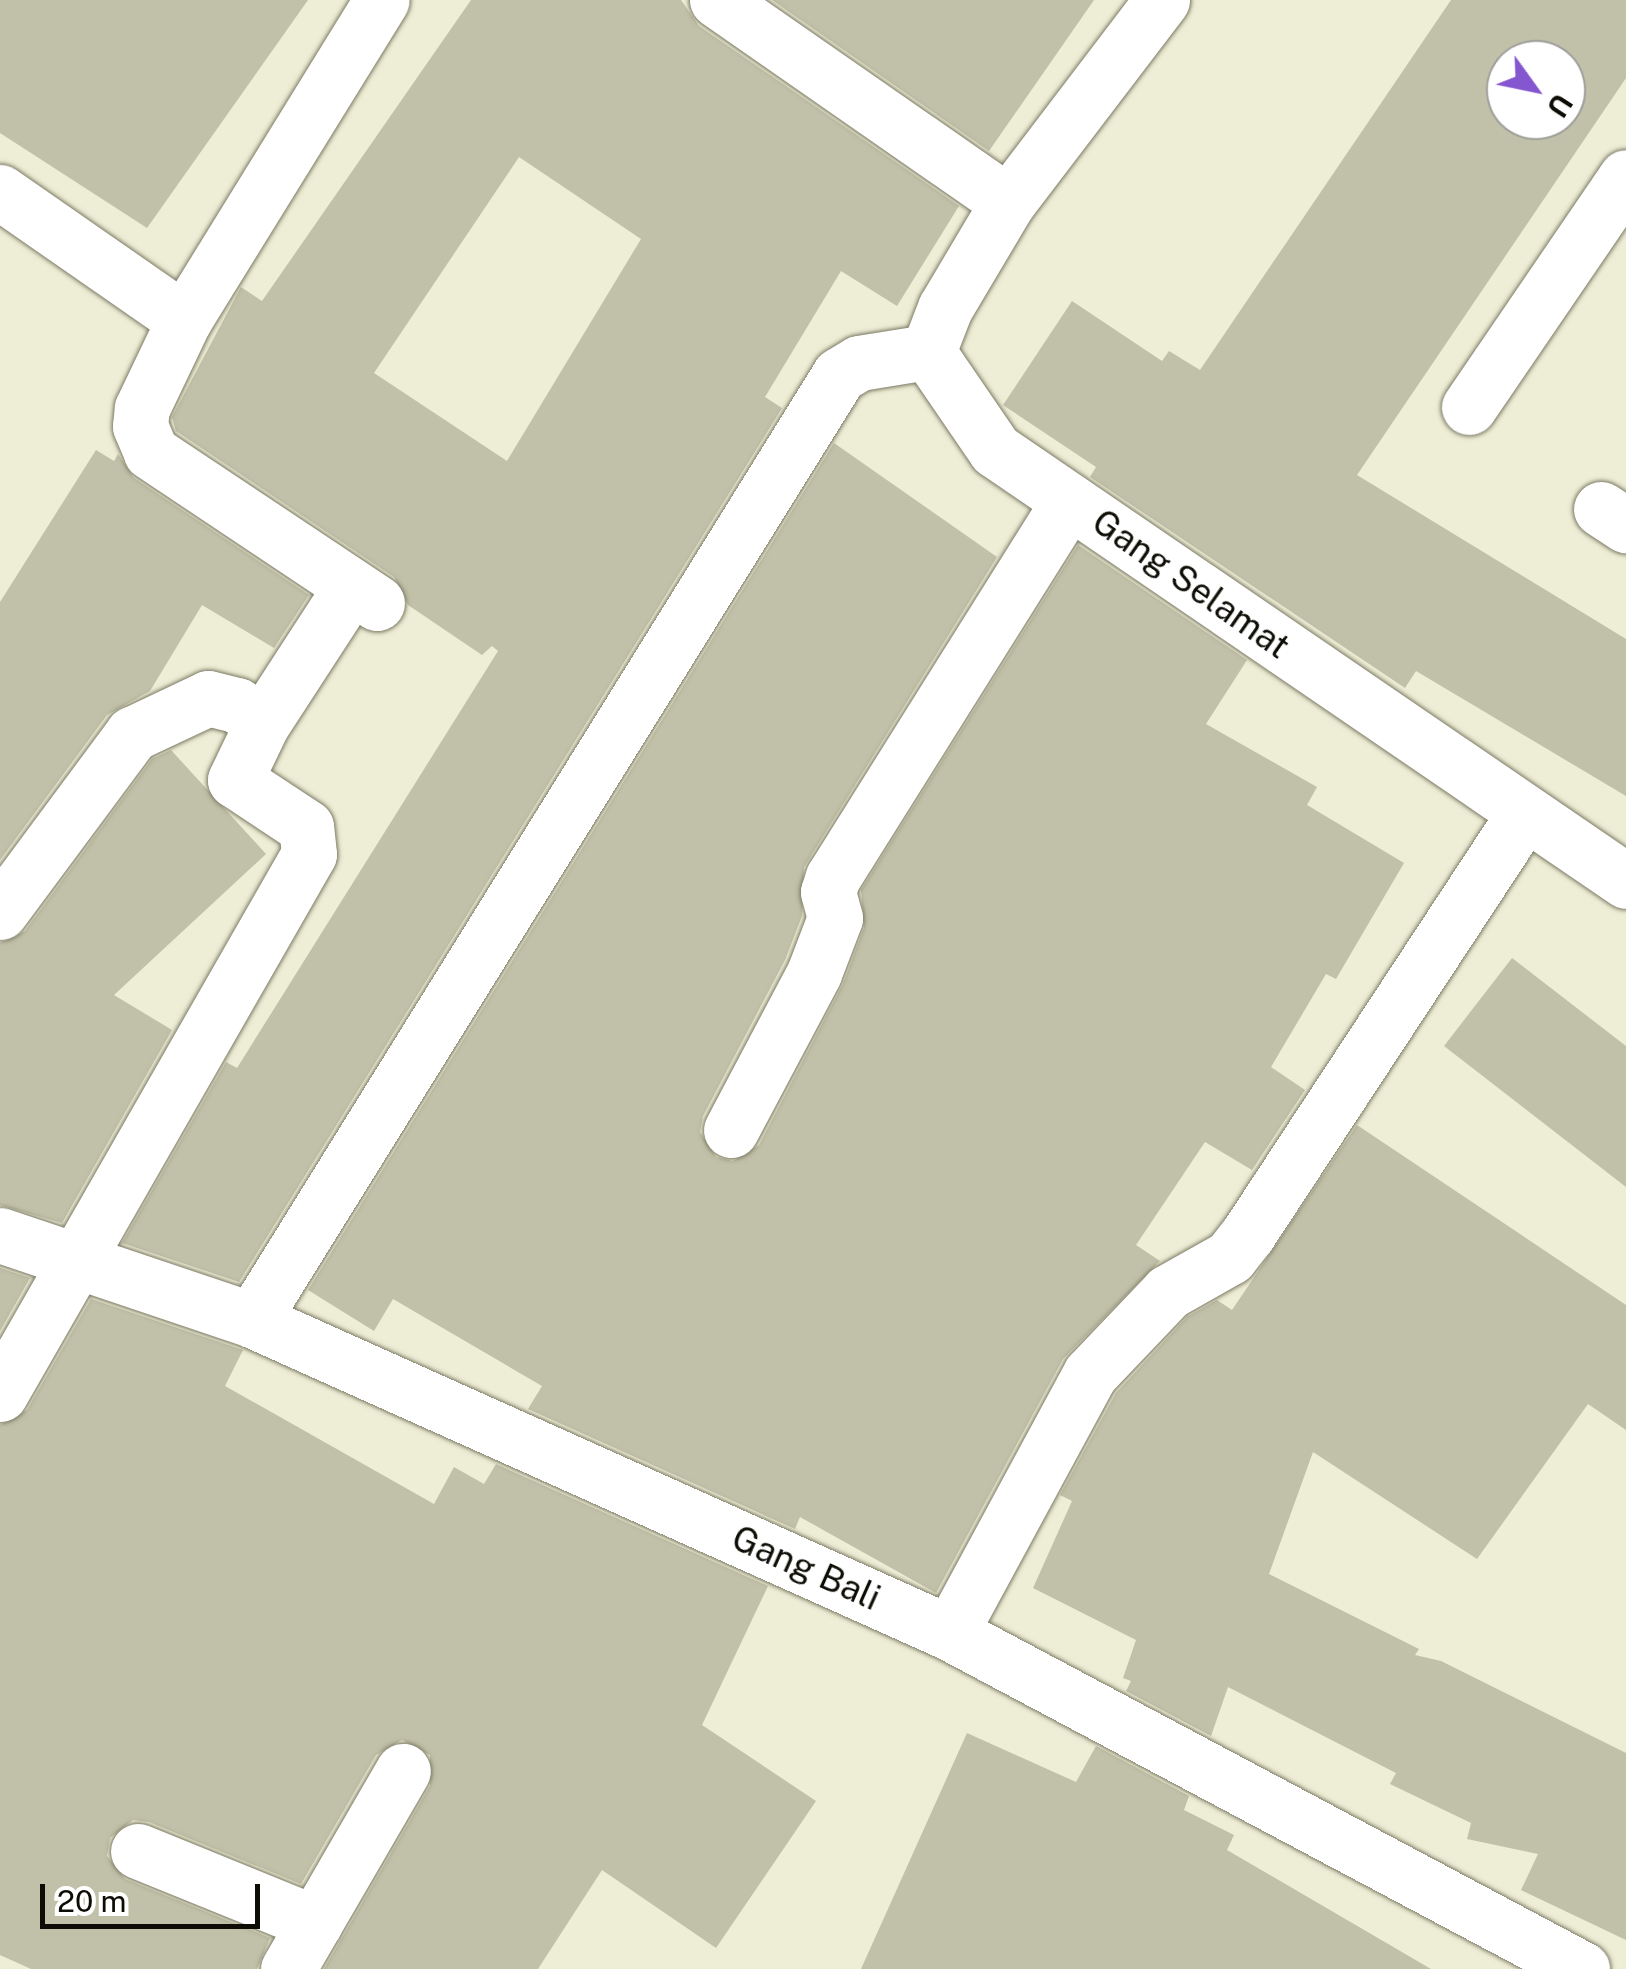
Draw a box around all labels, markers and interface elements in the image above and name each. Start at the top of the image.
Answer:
north arrow [1486,40,1586,140]
text: U [1541,88,1579,123]
street label: Gang Selamat [1084,501,1298,667]
street label: Gang Bali [726,1517,886,1619]
scale bar [45,1864,265,1926]
text: 20 m [57,1883,126,1919]

